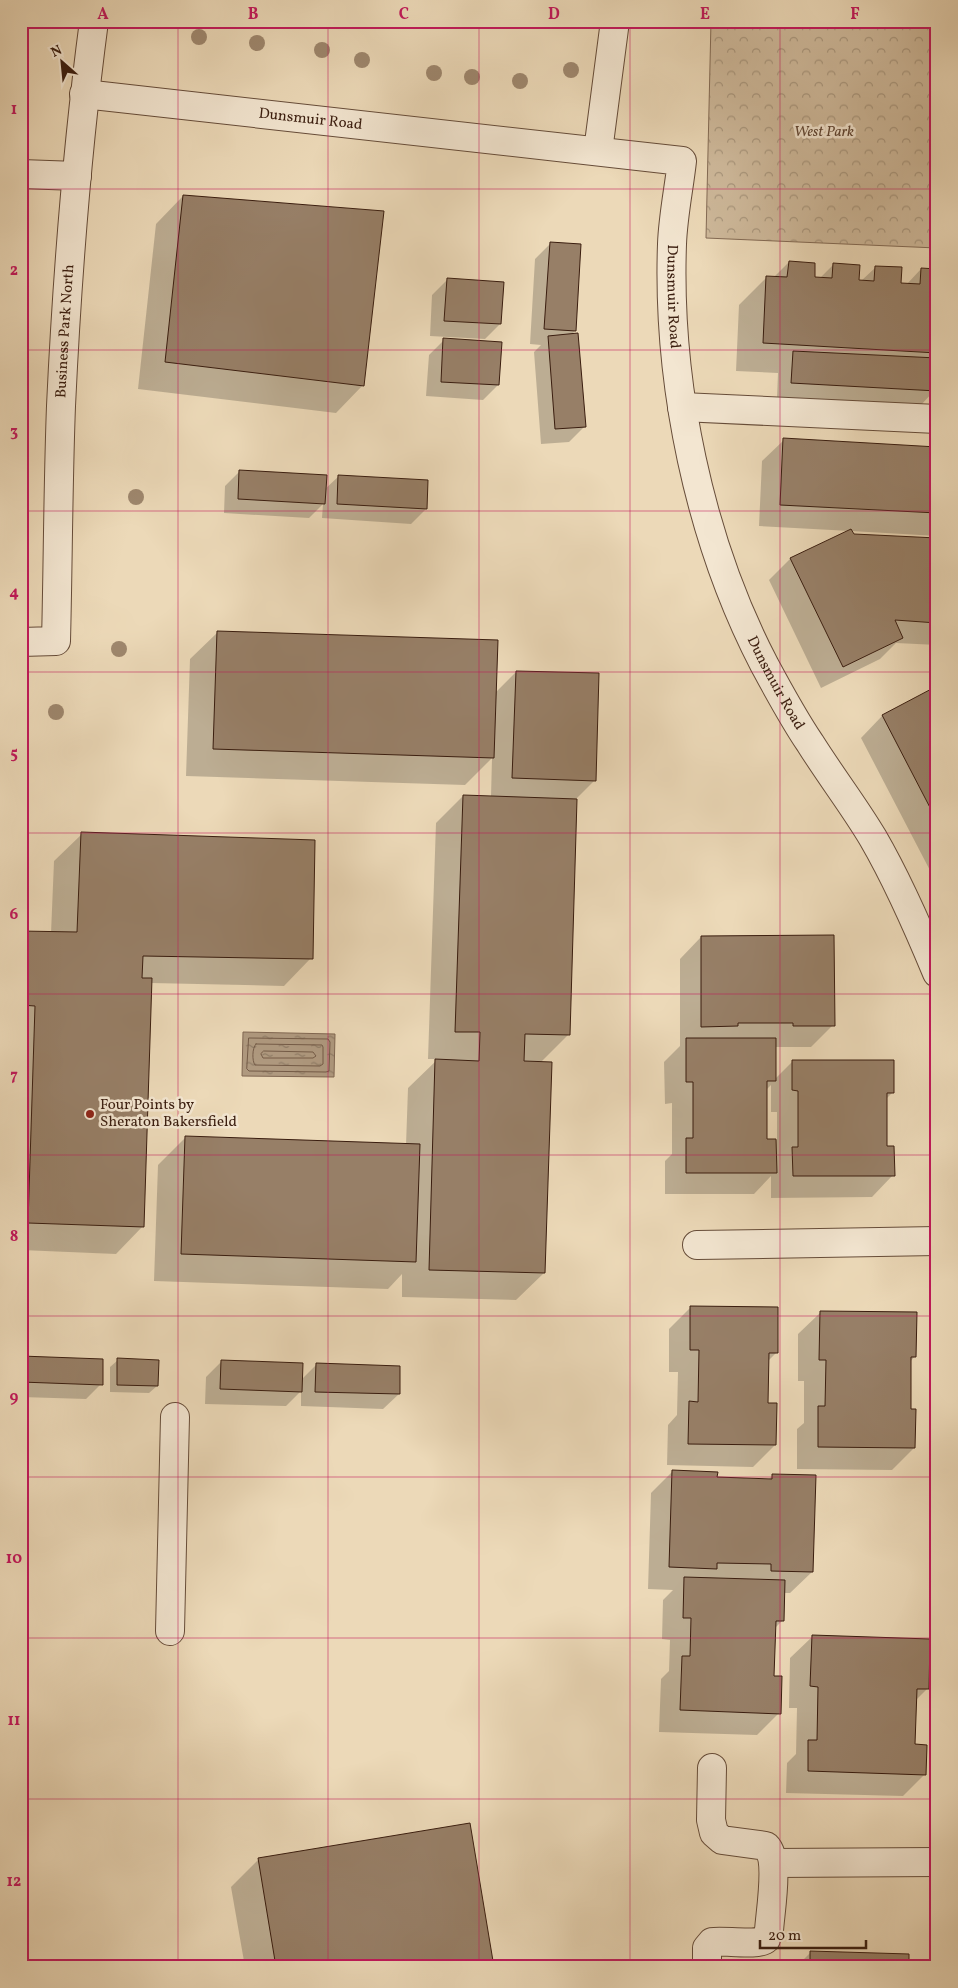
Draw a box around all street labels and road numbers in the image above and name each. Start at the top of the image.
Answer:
street label: Dunsmuir Road [258,103,364,136]
street label: Dunsmuir Road [661,244,685,350]
street label: Business Park North [51,264,80,399]
street label: Dunsmuir Road [741,633,810,734]

